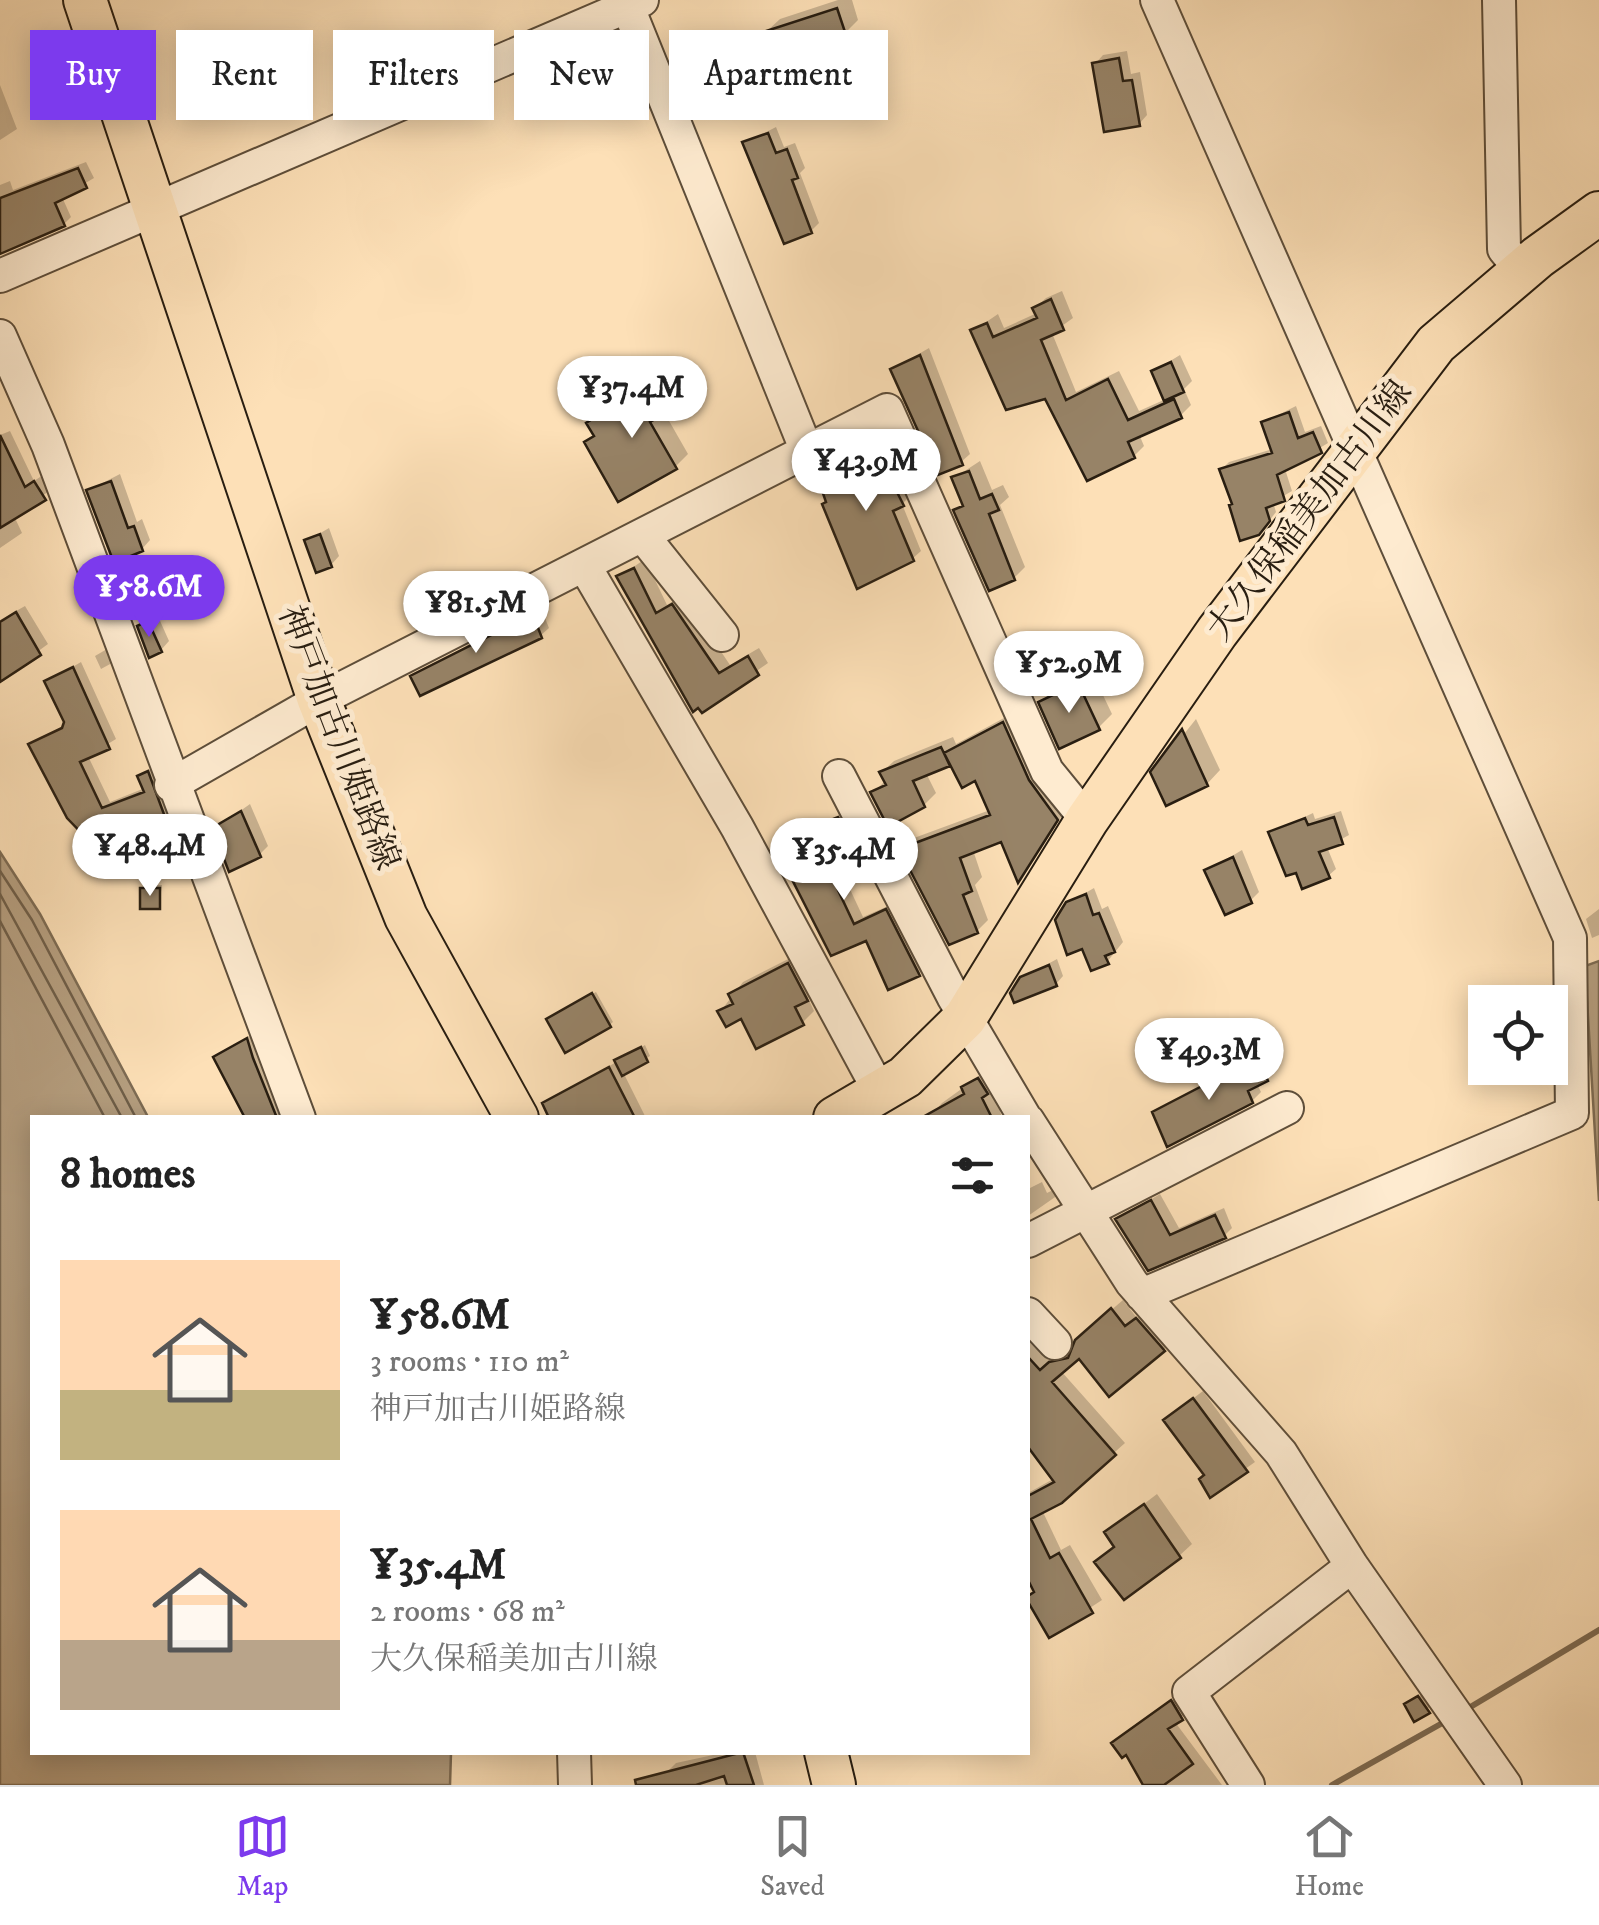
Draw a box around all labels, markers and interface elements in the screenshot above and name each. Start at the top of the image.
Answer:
chip: Buy [30,30,156,120]
chip: Rent [176,30,313,120]
chip: Filters [333,30,494,120]
chip: New [514,30,649,120]
chip: Apartment [669,30,888,120]
pin: ¥37.4M [551,356,713,441]
text: ¥37.4M [579,368,685,408]
street label: 大久保稲美加古川線 [1198,372,1422,650]
pin: ¥43.9M [785,429,947,514]
text: ¥43.9M [814,441,918,481]
pin: ¥58.6M [68,555,230,640]
text: ¥58.6M [96,567,202,607]
pin: ¥81.5M [395,571,557,656]
text: ¥81.5M [425,583,527,623]
street label: 神戸加古川姫路線 [267,599,409,877]
pin: ¥52.9M [988,631,1150,716]
text: ¥52.9M [1016,643,1122,683]
pin: ¥48.4M [69,814,231,899]
pin: ¥35.4M [763,818,925,903]
text: ¥48.4M [94,826,206,866]
text: ¥35.4M [792,830,896,870]
map controls [1468,985,1568,1085]
button: locate [1468,985,1568,1085]
pin: ¥49.3M [1128,1018,1290,1103]
text: ¥49.3M [1157,1030,1261,1070]
icon: filters [945,1148,1000,1203]
text: 8 homes [60,1149,195,1201]
text: ¥58.6M [370,1290,510,1342]
icon: home [140,1300,260,1420]
text: 3 rooms · 110 m² [370,1342,569,1382]
text: 神戸加古川姫路線 [370,1390,626,1430]
text: ¥35.4M [370,1540,506,1592]
icon: home [140,1550,260,1670]
text: 2 rooms · 68 m² [370,1592,565,1632]
text: 大久保稲美加古川線 [370,1640,658,1680]
tab: Map [235,1809,290,1904]
tab: Saved [760,1809,825,1904]
tab: Home [1295,1809,1364,1904]

